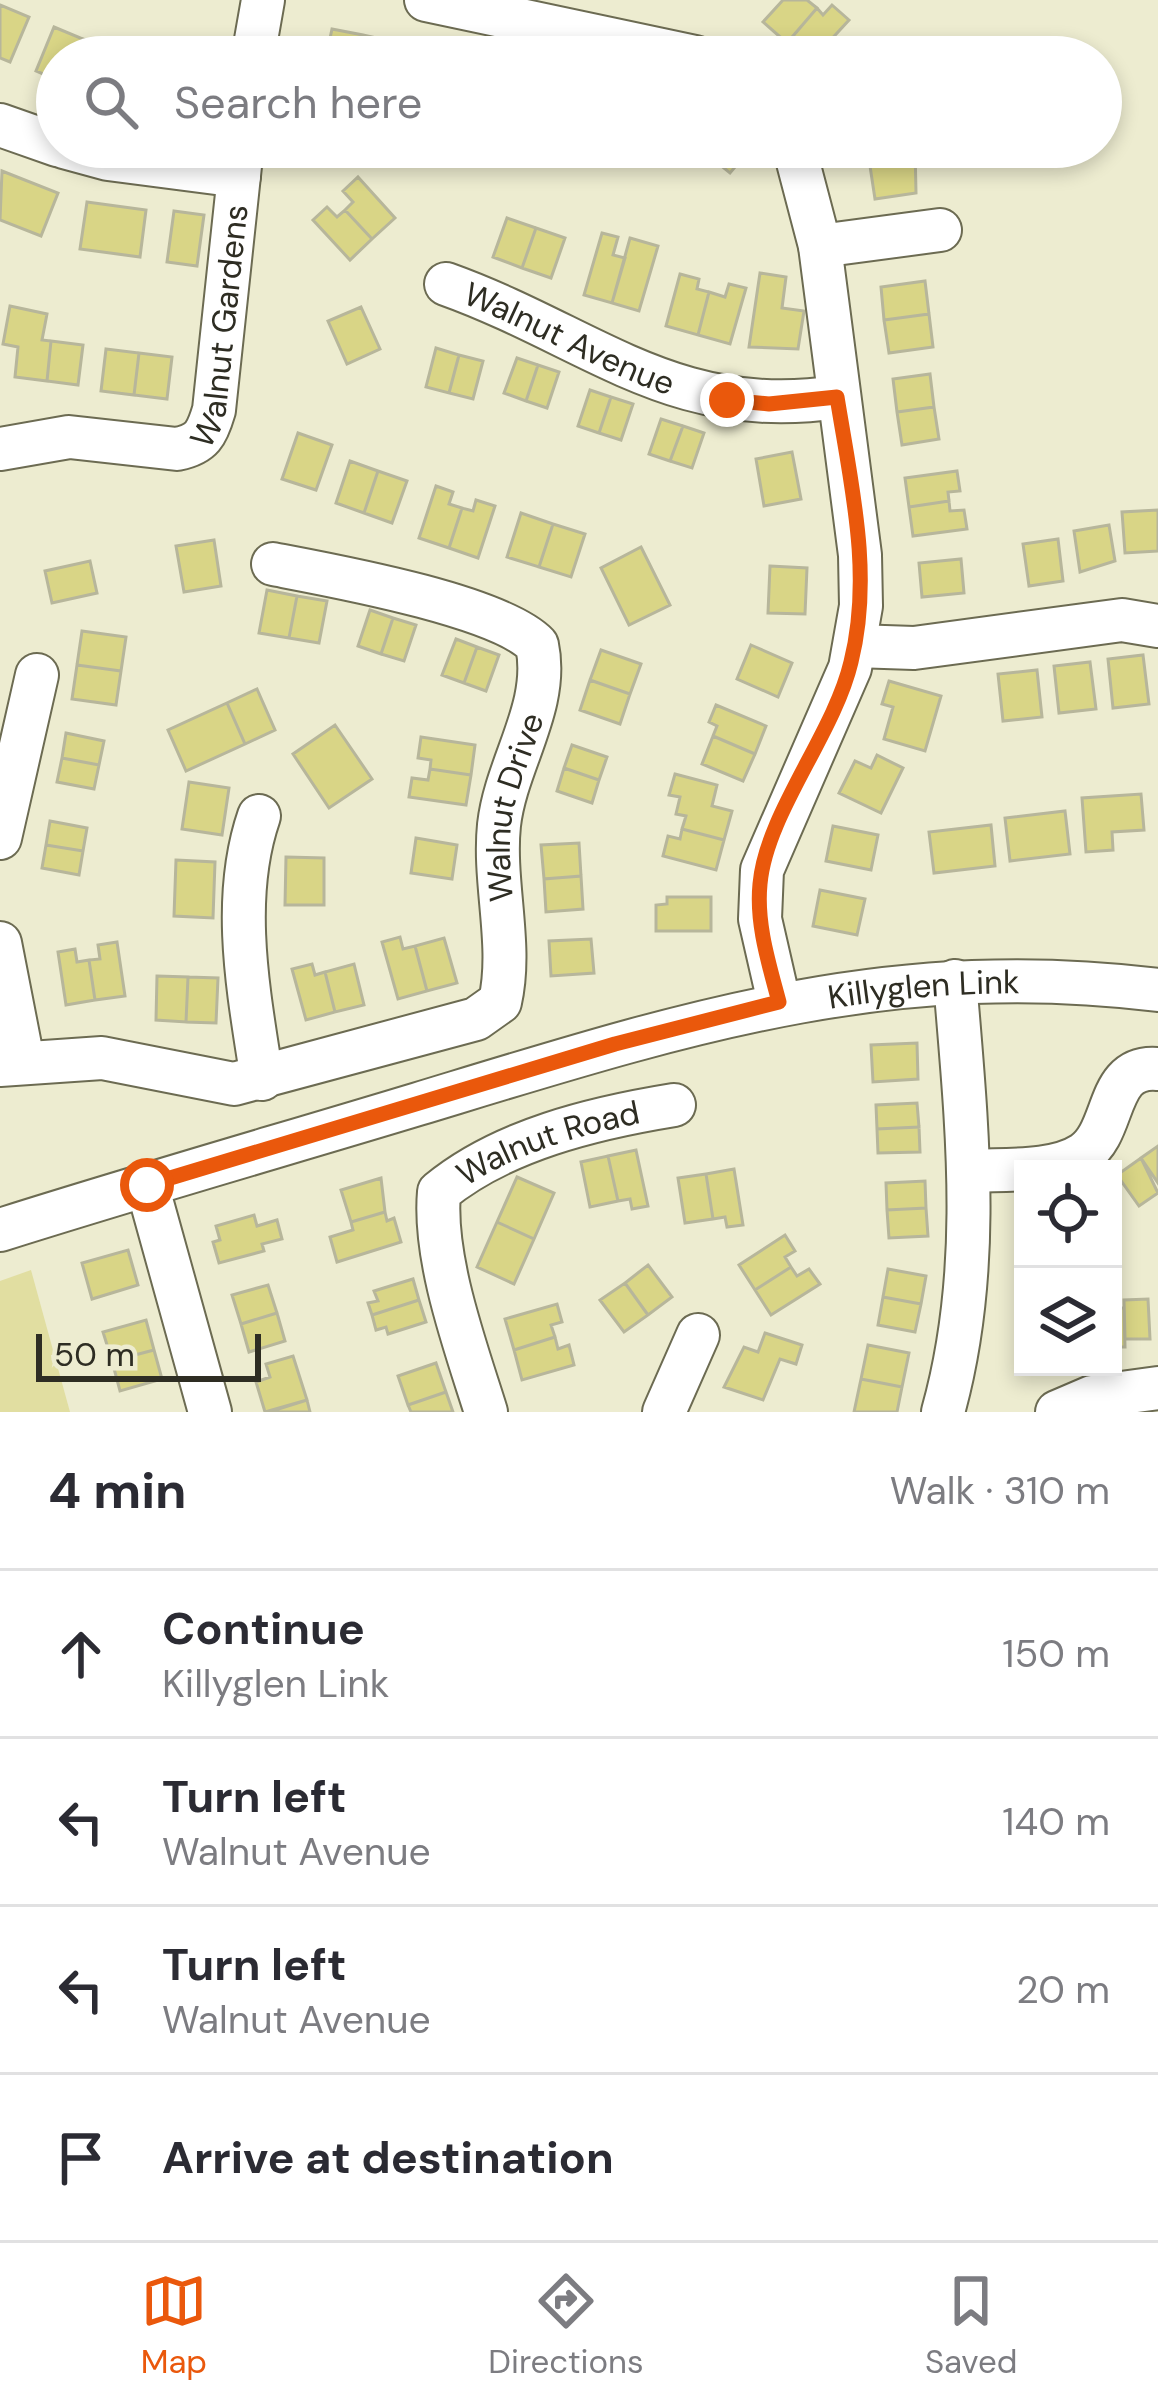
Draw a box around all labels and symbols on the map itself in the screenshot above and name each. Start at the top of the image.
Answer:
street label: Walnut Gardens [180,202,257,455]
street label: Walnut Avenue [458,272,681,404]
route end [700,373,754,427]
street label: Walnut Drive [476,707,553,904]
street label: Killyglen Link [825,960,1020,1018]
street label: Walnut Road [448,1090,643,1195]
route start [120,1158,174,1212]
scale bar [36,1328,261,1381]

